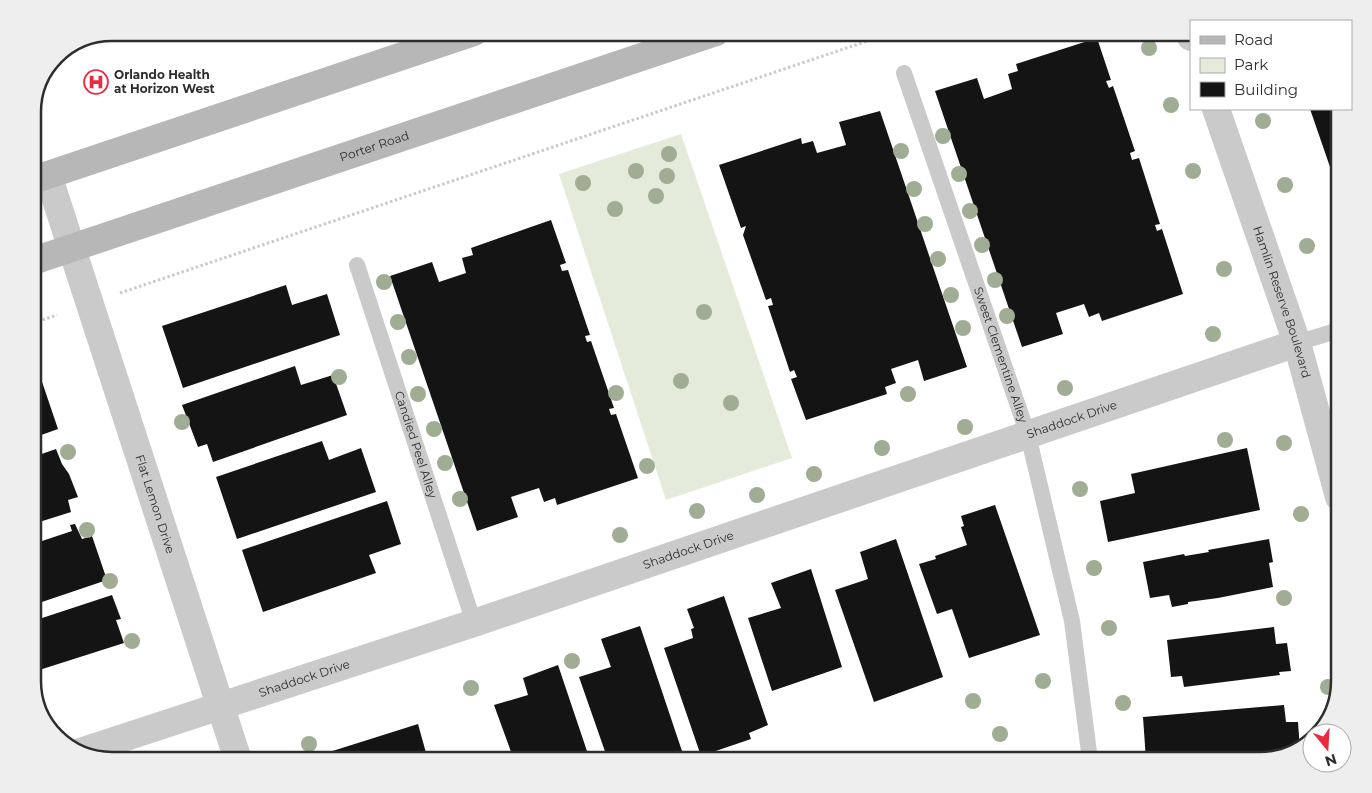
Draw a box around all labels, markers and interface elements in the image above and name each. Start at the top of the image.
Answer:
legend [1190,20,1352,110]
text: Road [1234,30,1273,49]
text: Park [1234,55,1268,74]
place label: Orlando Health at Horizon West [114,67,216,96]
hospital icon: Orlando Health at Horizon West [83,69,109,95]
text: Building [1234,80,1298,99]
street label: Porter Road [338,127,411,165]
street label: Hamlin Reserve Boulevard [1250,224,1314,380]
street label: Sweet Clementine Alley [971,285,1031,425]
street label: Candied Peel Alley [392,389,441,500]
street label: Shaddock Drive [1024,397,1119,442]
street label: Flat Lemon Drive [132,453,178,555]
street label: Shaddock Drive [641,527,736,572]
street label: Shaddock Drive [257,656,352,700]
north arrow [1302,723,1352,773]
text: N [1323,750,1339,771]

